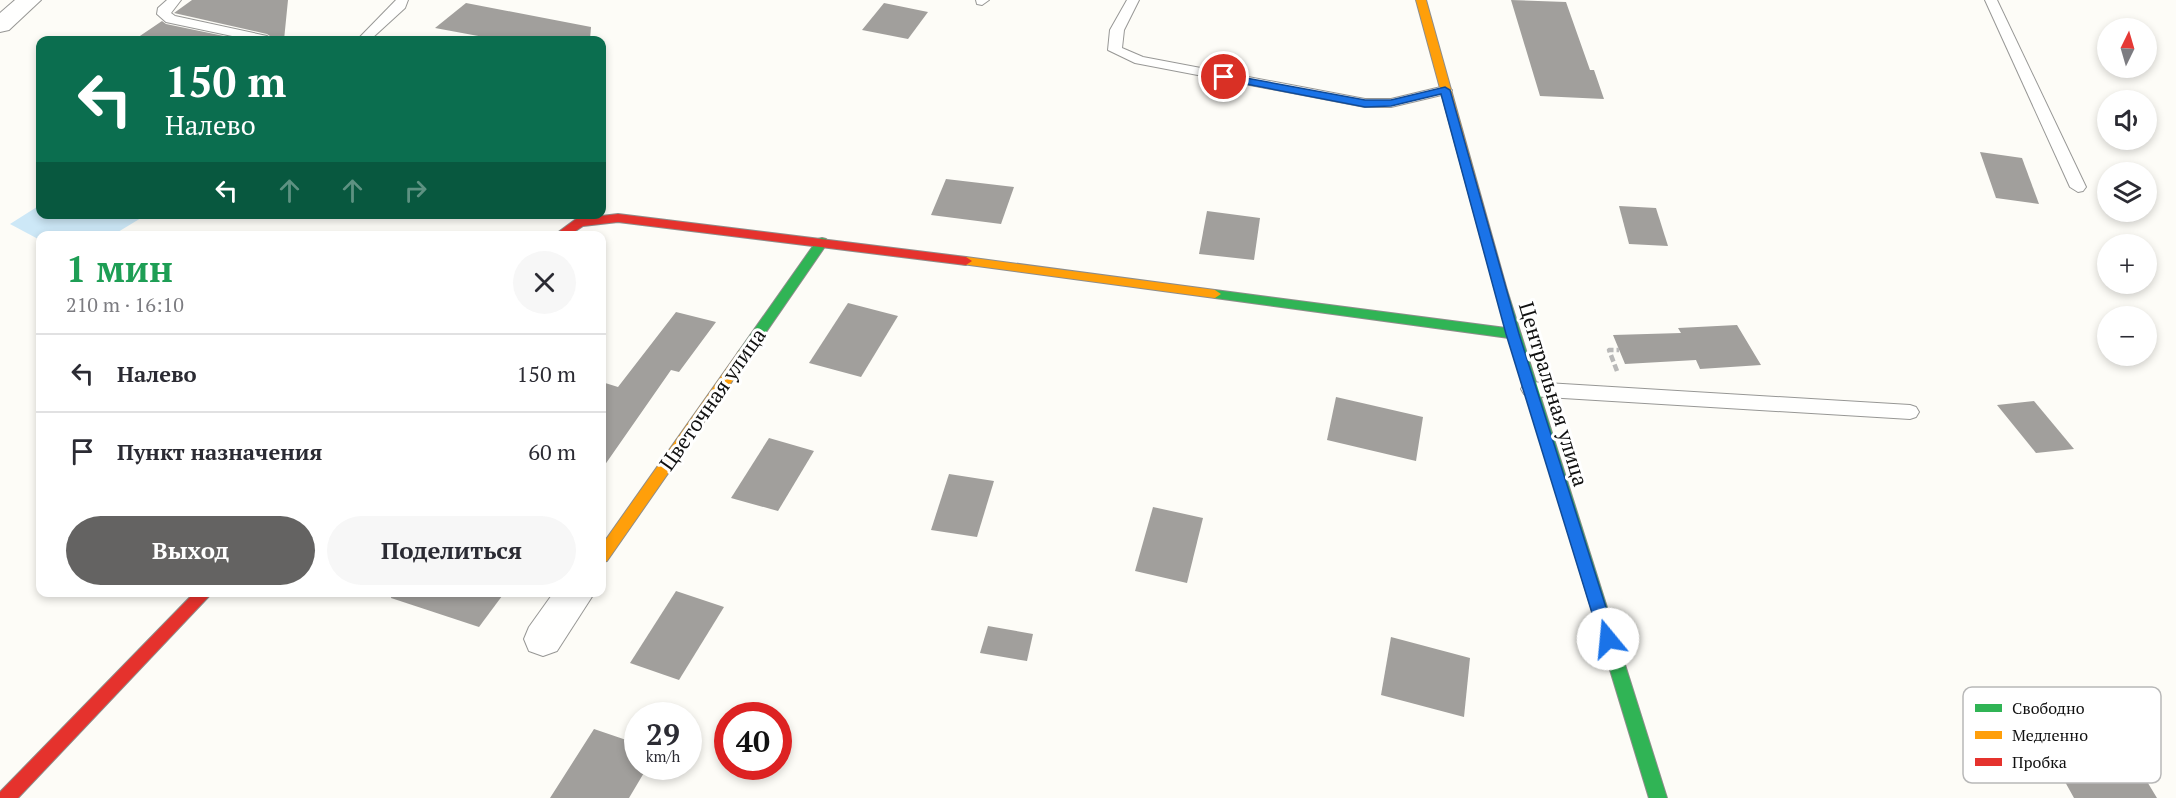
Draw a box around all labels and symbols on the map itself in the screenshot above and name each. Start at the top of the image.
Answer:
north arrow [2097,18,2157,78]
pin [1198,51,1249,102]
street label: Центральная улица [1513,298,1595,490]
street label: Цветочная улица [652,322,772,476]
position arrow [1576,607,1640,671]
legend [1963,687,2161,783]
text: Свободно [2012,697,2085,719]
speed limit sign: 40 [714,702,792,780]
text: Медленно [2012,724,2088,746]
text: Пробка [2012,751,2067,773]

